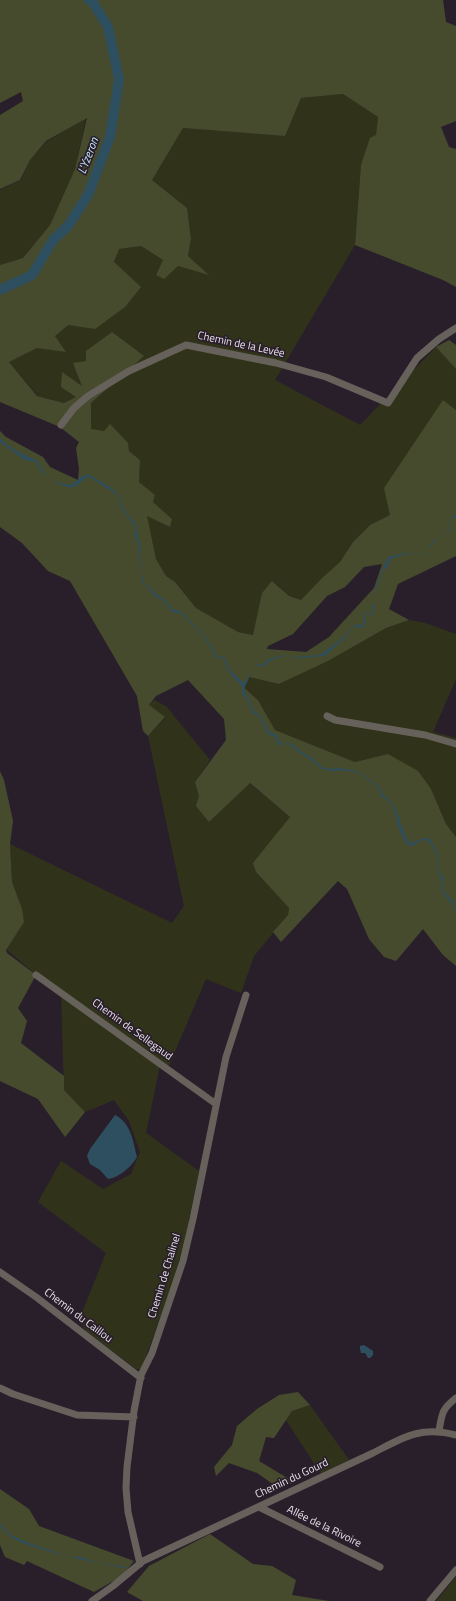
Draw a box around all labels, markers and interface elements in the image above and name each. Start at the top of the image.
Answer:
water label: L'Yzeron [76,136,102,176]
street label: Chemin de la Levée [196,329,286,361]
street label: Chemin de Sellegaud [89,996,175,1064]
street label: Chemin de Chalinel [146,1232,184,1320]
street label: Chemin du Caillou [41,1286,115,1346]
street label: Chemin du Gourd [253,1456,331,1502]
street label: Allée de la Rivoire [285,1503,363,1551]

